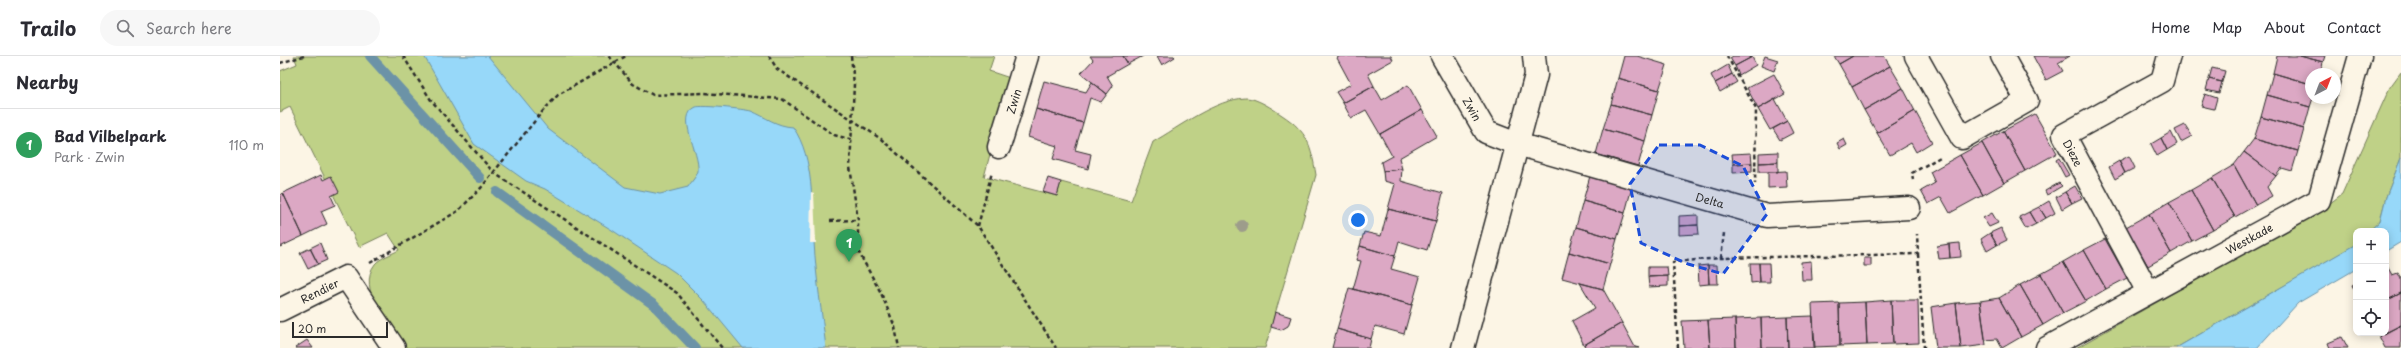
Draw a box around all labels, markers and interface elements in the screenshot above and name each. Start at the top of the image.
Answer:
search box [100,10,380,46]
text: Trailo [20,14,76,42]
text: Search here [146,16,232,39]
icon: search [114,17,136,39]
text: Home [2151,17,2190,38]
text: Map [2212,17,2242,38]
text: About [2264,17,2305,38]
text: Contact [2327,17,2381,38]
north arrow [2305,68,2341,104]
text: Nearby [16,69,78,95]
street label: Zwin [1001,87,1025,116]
street label: Zwin [1459,94,1486,124]
text: Bad Vilbelpark [54,124,167,147]
text: 1 [26,135,32,154]
text: 110 m [229,135,264,154]
street label: Dieze [2059,136,2087,170]
text: Park · Zwin [54,147,125,166]
street label: Delta [1694,187,1726,212]
your location [1348,210,1368,230]
street label: Westkade [2222,218,2276,258]
map controls [2353,228,2389,336]
button: + [2353,228,2389,264]
pin: 1 [836,229,862,262]
button: − [2353,264,2389,300]
street label: Rendier [297,274,341,307]
button: locate [2353,300,2389,336]
scale bar [292,320,388,339]
text: 20 m [298,320,326,337]

